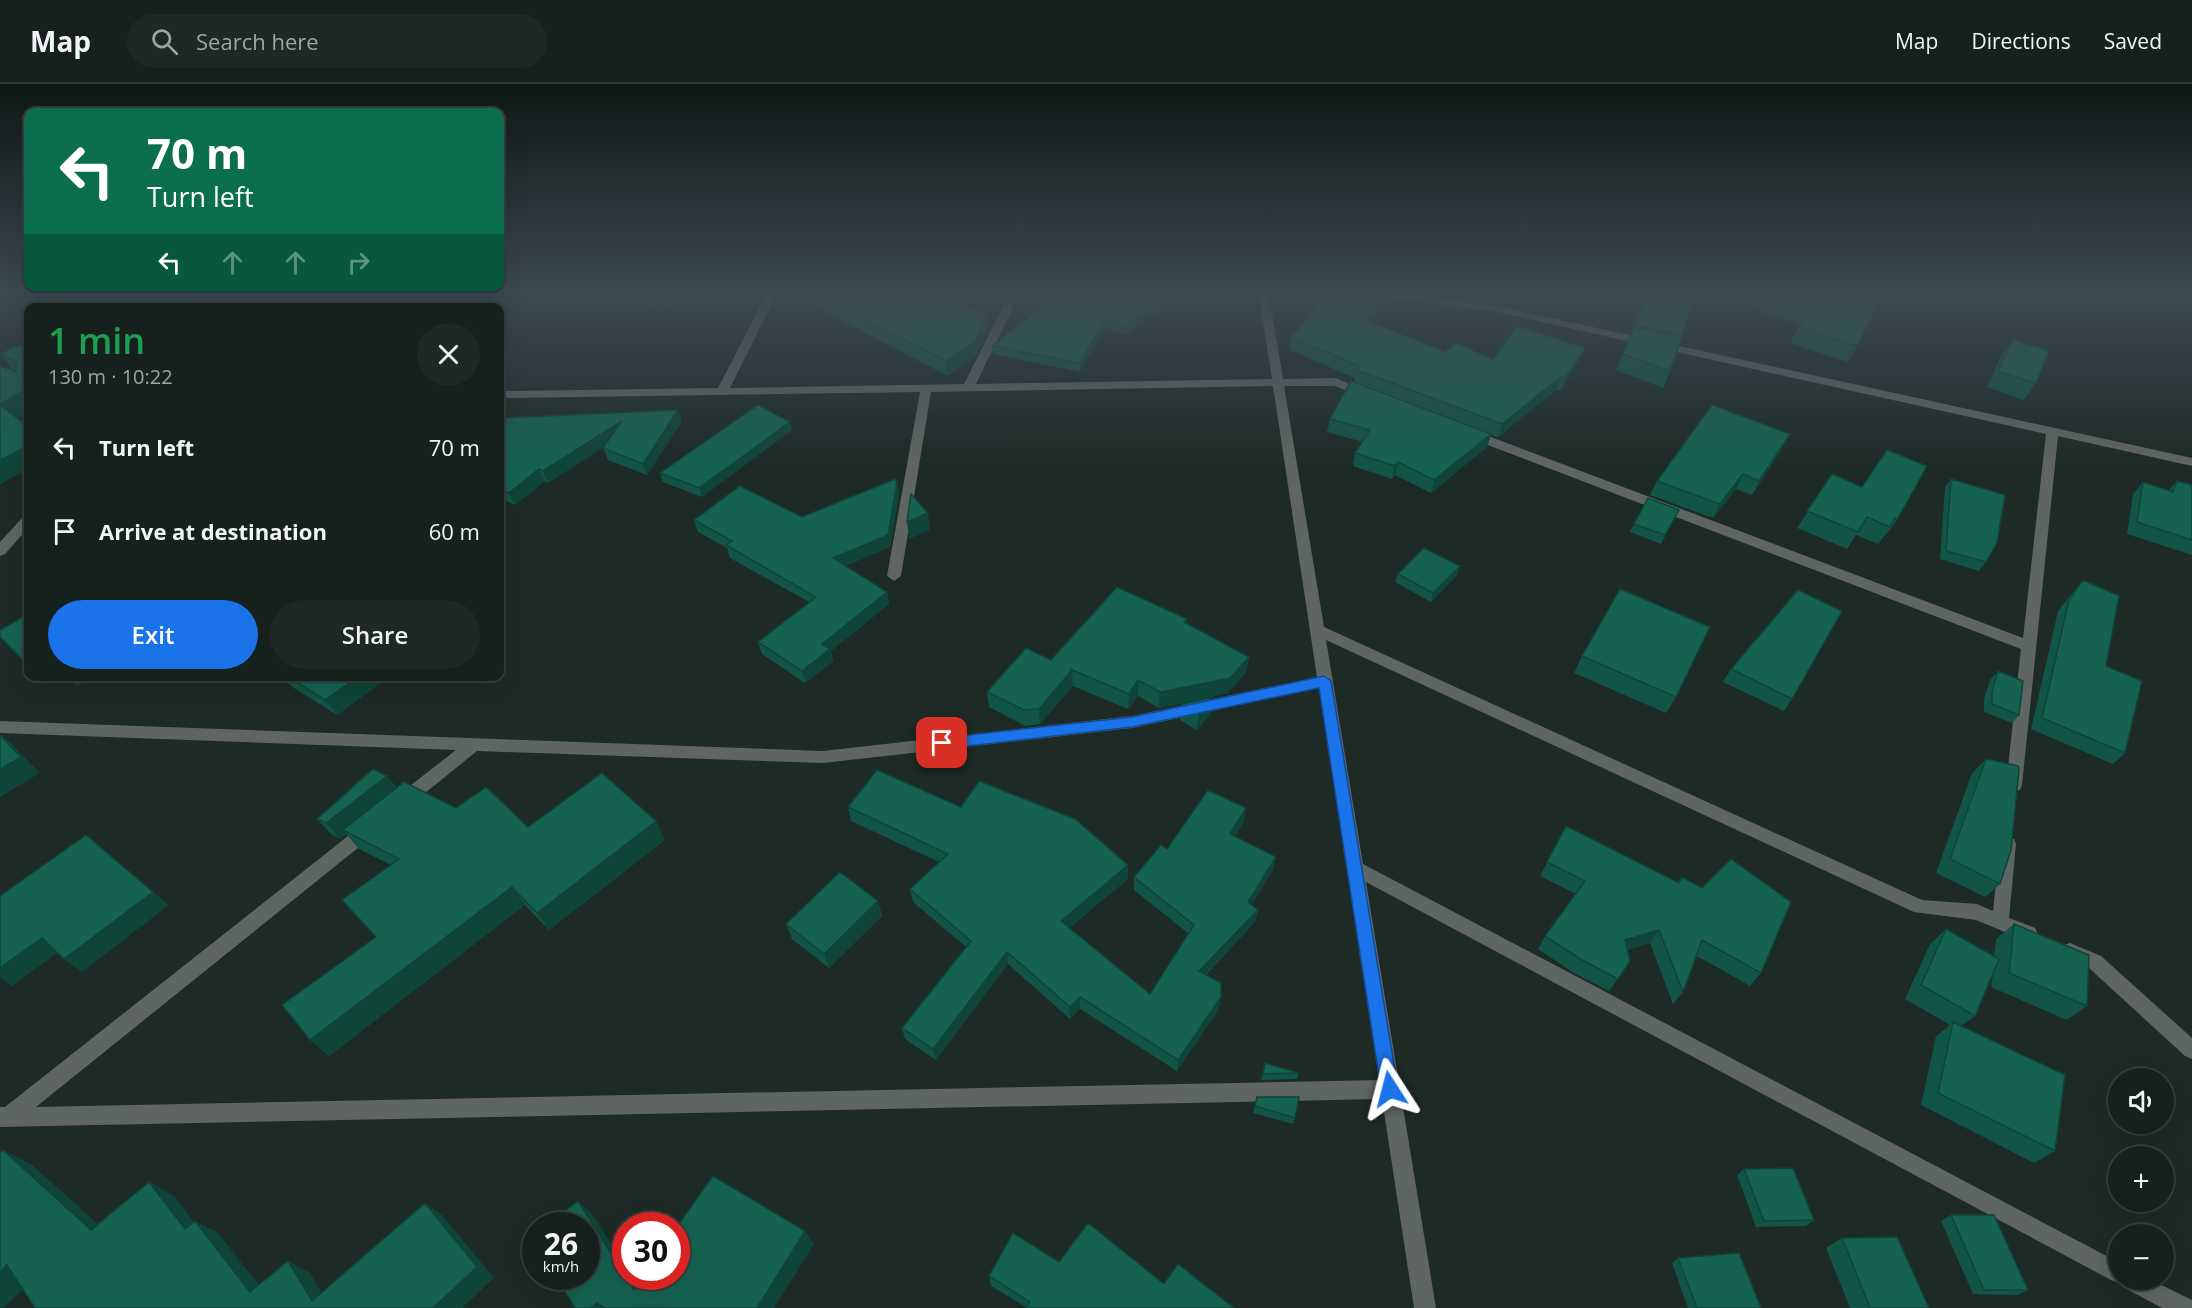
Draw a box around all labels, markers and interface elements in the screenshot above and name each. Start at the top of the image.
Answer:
search box [127,14,547,68]
text: Map [30,22,91,60]
icon: search [148,25,181,58]
text: Search here [196,26,319,56]
text: Map [1895,27,1938,55]
text: Directions [1971,27,2071,55]
text: Saved [2104,27,2162,55]
text: 70 m [147,124,247,181]
icon: left [48,132,126,210]
text: Turn left [147,178,254,215]
icon: left [153,246,186,279]
icon: ahead [216,246,249,279]
icon: ahead [279,246,312,279]
icon: right [342,246,375,279]
text: 1 min [48,316,145,365]
button: close [417,323,480,386]
text: 130 m · 10:22 [48,363,173,390]
icon: left [48,431,81,464]
text: Turn left [99,432,194,462]
text: 70 m [429,432,480,462]
icon: arrive [48,515,81,548]
text: Arrive at destination [99,516,327,546]
text: 60 m [429,516,480,546]
button: Exit [48,600,258,669]
button: Share [270,600,480,669]
pin [916,717,967,768]
icon: arrive [925,726,958,759]
position arrow [1358,1057,1422,1121]
map controls [2108,1068,2174,1290]
button: sound [2108,1068,2174,1134]
button: + [2108,1146,2174,1212]
speed limit sign: 30 [612,1212,690,1290]
text: 26 [544,1223,578,1264]
button: − [2108,1224,2174,1290]
text: km/h [543,1256,579,1276]

